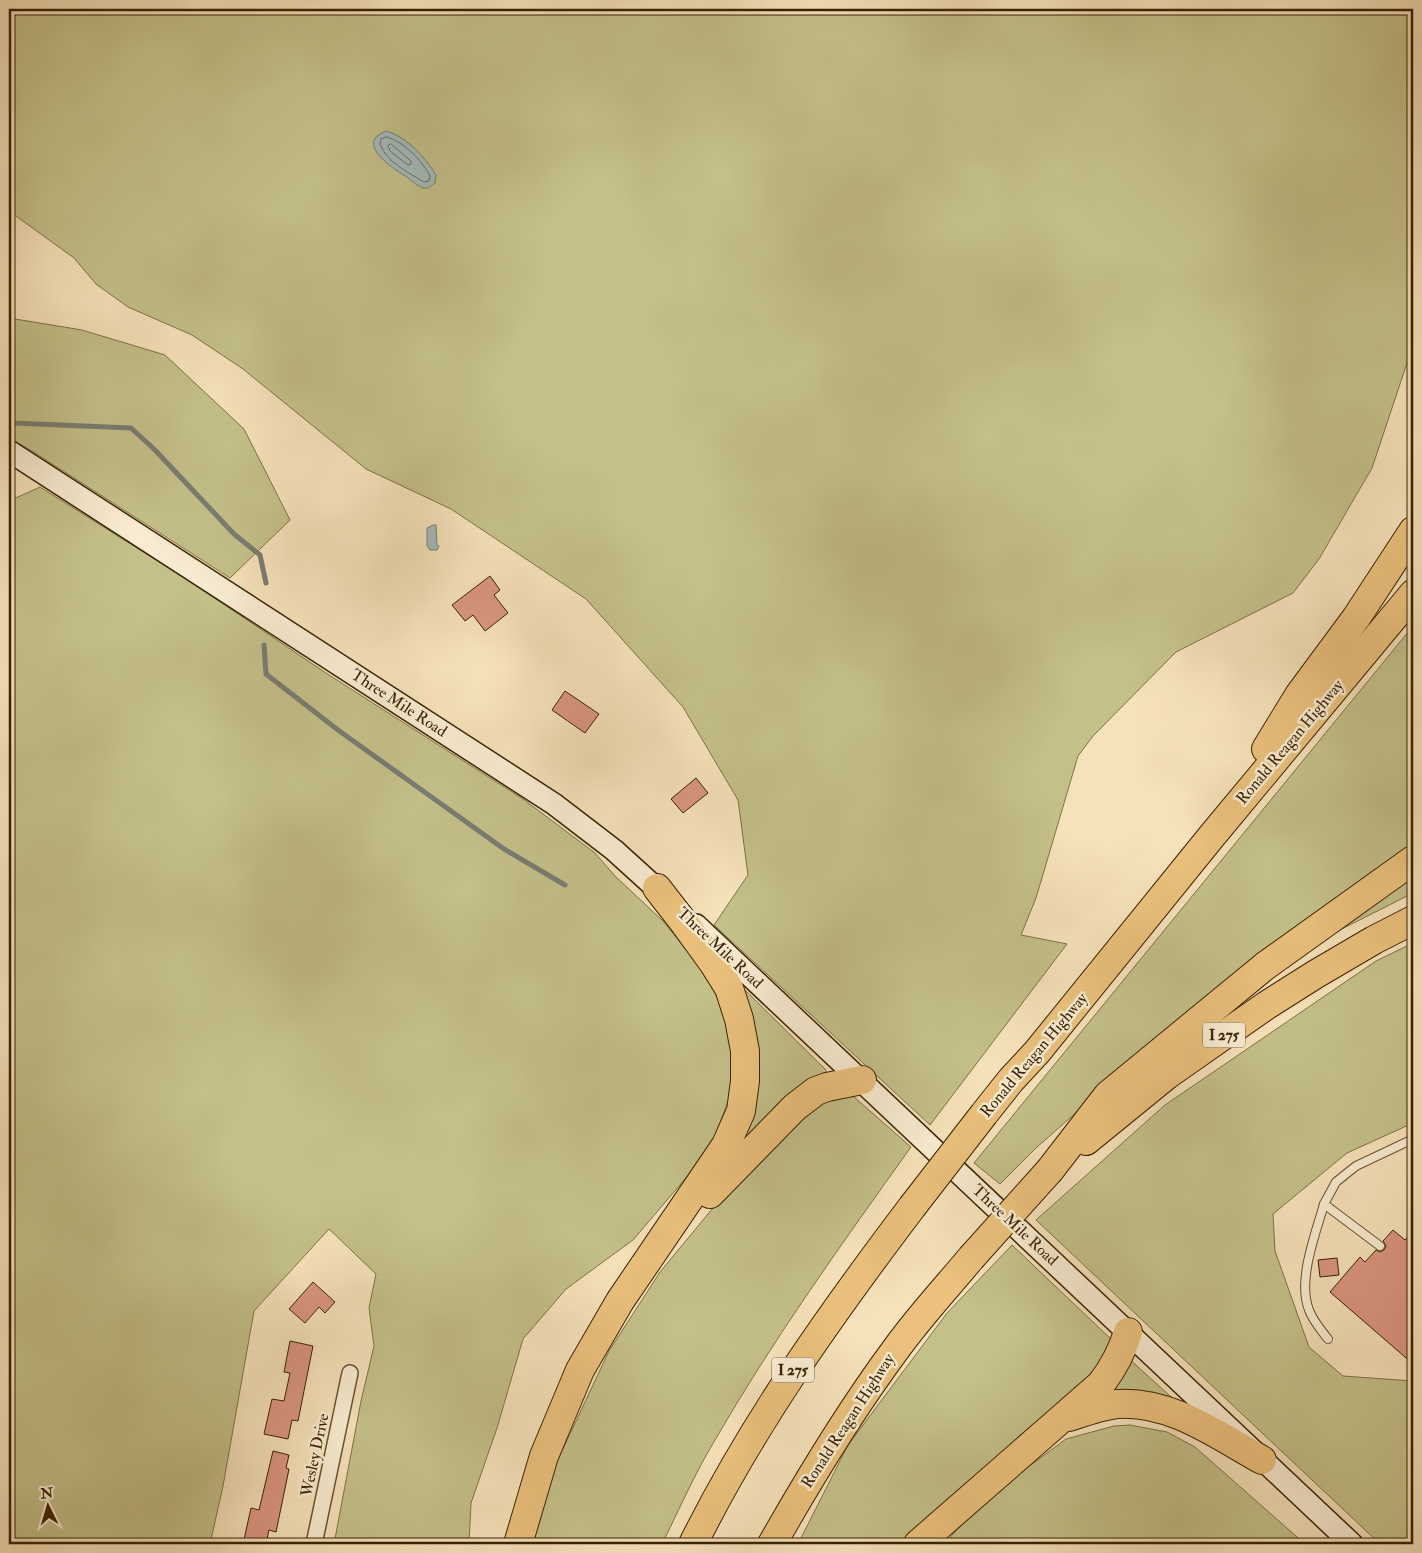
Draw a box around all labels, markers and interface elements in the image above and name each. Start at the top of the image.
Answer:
street label: Three Mile Road [347,665,451,741]
street label: Ronald Reagan Highway [1232,675,1349,808]
street label: Three Mile Road [673,903,767,993]
street label: Ronald Reagan Highway [976,988,1093,1121]
road number: I 275 [1203,1022,1245,1048]
street label: Three Mile Road [968,1180,1062,1270]
street label: Ronald Reagan Highway [797,1349,900,1492]
road number: I 275 [772,1358,814,1382]
street label: Wesley Drive [296,1411,334,1499]
north arrow [22,1480,72,1530]
text: N [39,1484,54,1503]

